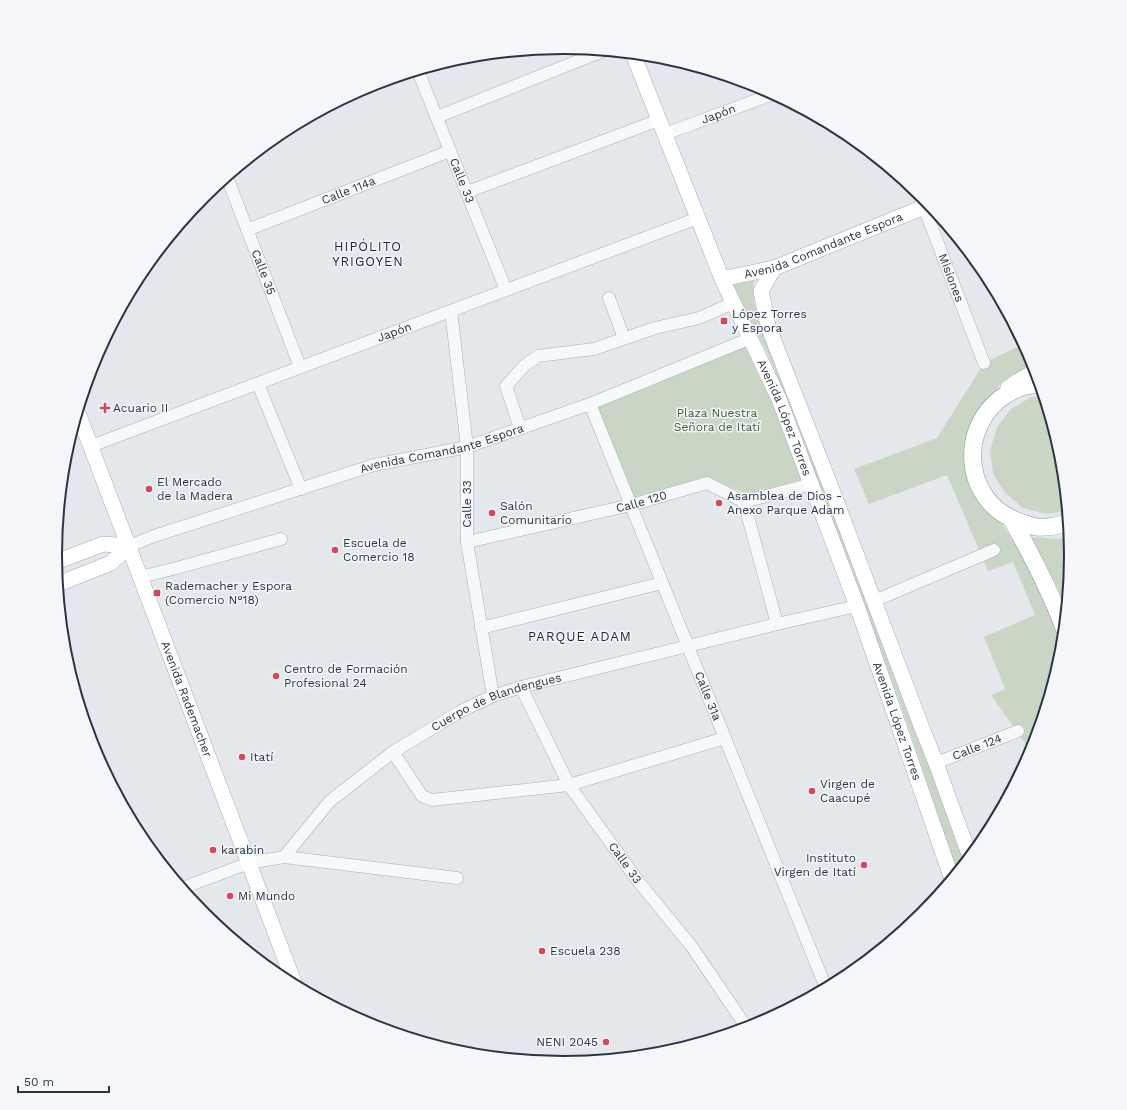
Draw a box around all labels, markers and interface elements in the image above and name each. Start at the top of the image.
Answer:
street label: Japón [699,101,738,127]
street label: Calle 33 [447,156,477,205]
street label: Calle 114a [320,174,378,207]
street label: Avenida Comandante Espora [743,209,905,281]
district label: HIPÓLITO YRIGOYEN [332,238,404,269]
street label: Calle 35 [249,248,279,297]
street label: Misiones [935,252,967,304]
place label: López Torres y Espora [732,307,807,335]
marker: López Torres y Espora [719,316,729,326]
street label: Japón [375,319,413,345]
street label: Avenida López Torres [754,357,814,478]
place label: Acuario II [113,401,168,415]
marker: Acuario II [100,403,110,413]
park label: Plaza Nuestra Señora de Itatí [674,406,760,434]
street label: Avenida Comandante Espora [358,421,526,476]
place label: El Mercado de la Madera [157,475,233,503]
street label: Calle 33 [460,480,474,528]
marker: El Mercado de la Madera [144,484,154,494]
street label: Calle 120 [615,488,669,515]
place label: Asamblea de Dios - Anexo Parque Adam [727,489,844,517]
marker: Asamblea de Dios - Anexo Parque Adam [714,498,724,508]
place label: Salón Comunitario [500,499,572,527]
marker: Salón Comunitario [487,508,497,518]
place label: Escuela de Comercio 18 [343,536,415,564]
marker: Escuela de Comercio 18 [330,545,340,555]
place label: Rademacher y Espora (Comercio N°18) [165,579,292,607]
marker: Rademacher y Espora (Comercio N°18) [152,588,162,598]
district label: PARQUE ADAM [528,629,632,644]
street label: Avenida Rademacher [158,639,215,759]
street label: Avenida López Torres [870,660,924,782]
place label: Centro de Formación Profesional 24 [284,662,408,690]
street label: Calle 31a [692,669,724,723]
street label: Cuerpo de Blandengues [429,670,563,734]
marker: Centro de Formación Profesional 24 [271,671,281,681]
street label: Calle 124 [950,731,1004,763]
place label: Itatí [250,750,273,764]
marker: Itatí [237,752,247,762]
place label: Virgen de Caacupé [820,777,875,805]
marker: Virgen de Caacupé [807,786,817,796]
street label: Calle 33 [605,840,644,886]
place label: karabin [221,843,264,857]
marker: karabin [208,845,218,855]
place label: Instituto Virgen de Itatí [774,851,856,879]
marker: Instituto Virgen de Itatí [859,860,869,870]
place label: Mi Mundo [238,889,295,903]
marker: Mi Mundo [225,891,235,901]
place label: Escuela 238 [550,944,621,958]
marker: Escuela 238 [537,946,547,956]
place label: NENI 2045 [536,1035,598,1049]
marker: NENI 2045 [601,1037,611,1047]
scale bar [18,1068,109,1094]
text: 50 m [24,1075,54,1089]

